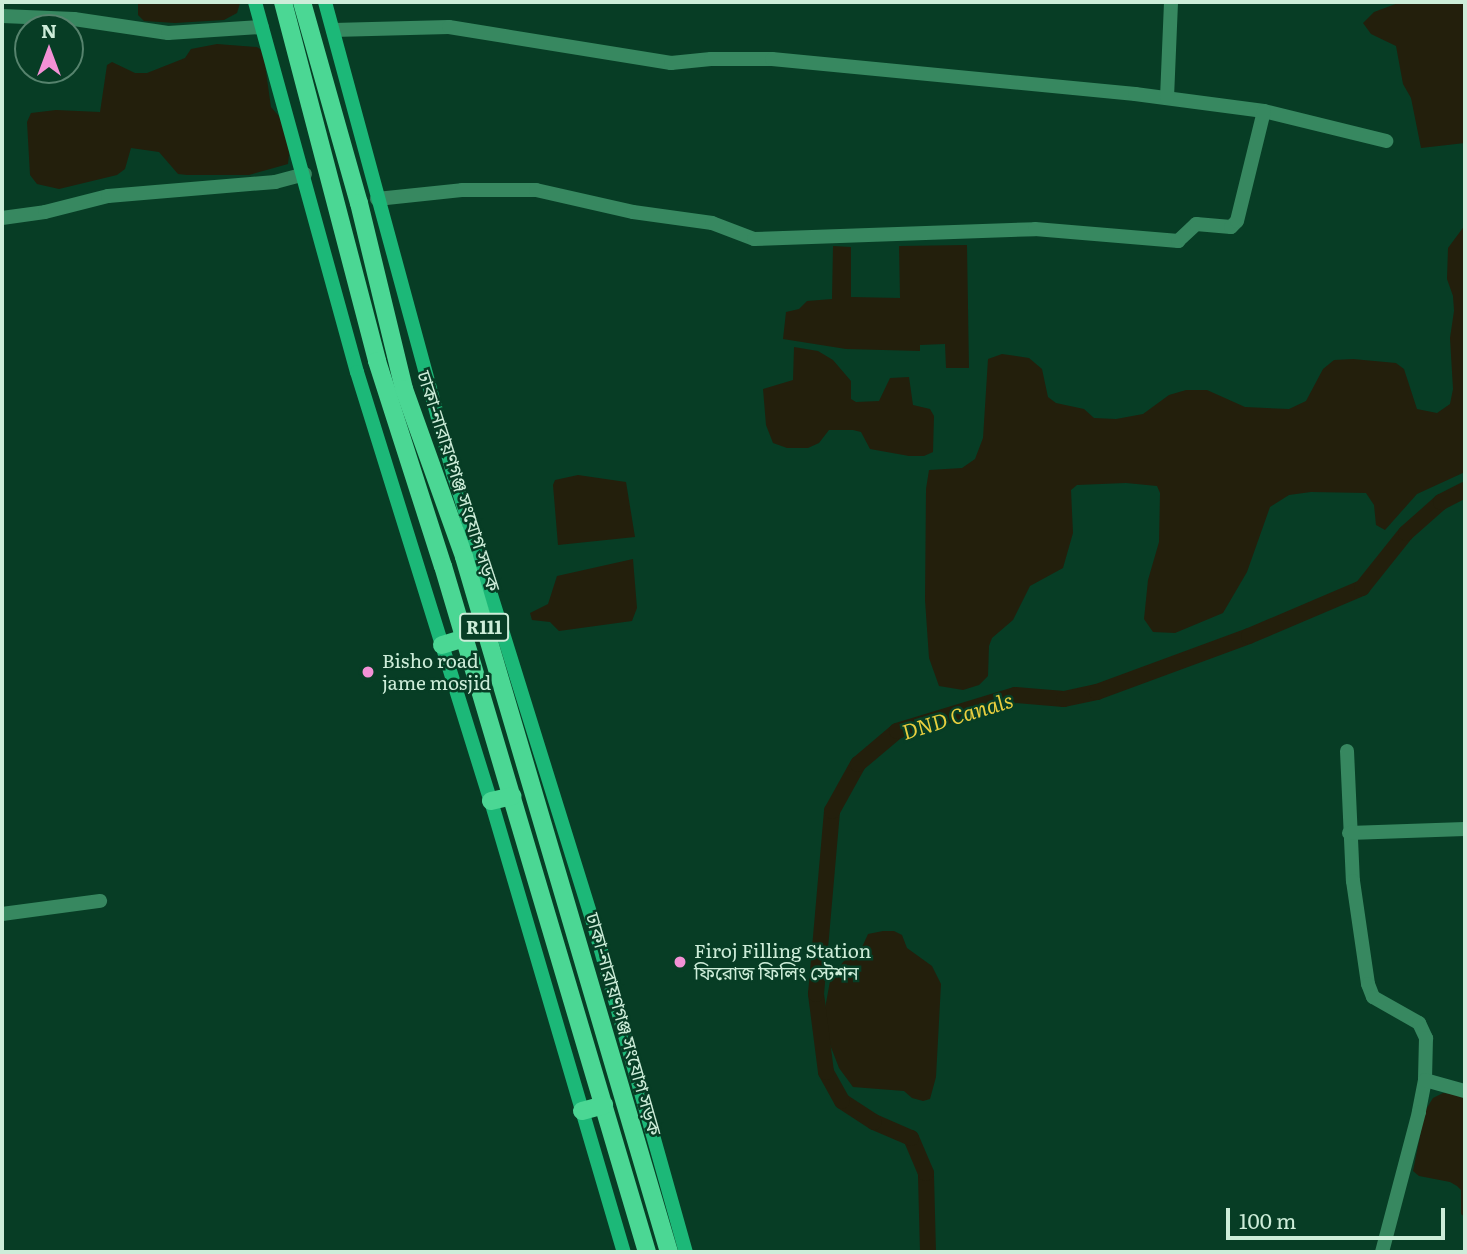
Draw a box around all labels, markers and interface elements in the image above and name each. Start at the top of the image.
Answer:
north arrow [14,14,84,84]
text: N [41,16,57,44]
street label: ঢাকা-নারায়ণগঞ্জ সংযোগ সড়ক [413,368,505,594]
road number: R111 [458,612,510,642]
place label: Bisho road jame mosjid [382,650,491,694]
marker: Bisho road jame mosjid [360,664,376,680]
water label: DND Canals [898,686,1016,744]
street label: ঢাকা-নারায়ণগঞ্জ সংযোগ সড়ক [581,910,667,1138]
place label: Firoj Filling Station ফিরোজ ফিলিং স্টেশন [694,940,871,984]
marker: Firoj Filling Station ফিরোজ ফিলিং স্টেশন [672,954,688,970]
scale bar [1229,1194,1448,1238]
text: 100 m [1239,1204,1296,1235]

